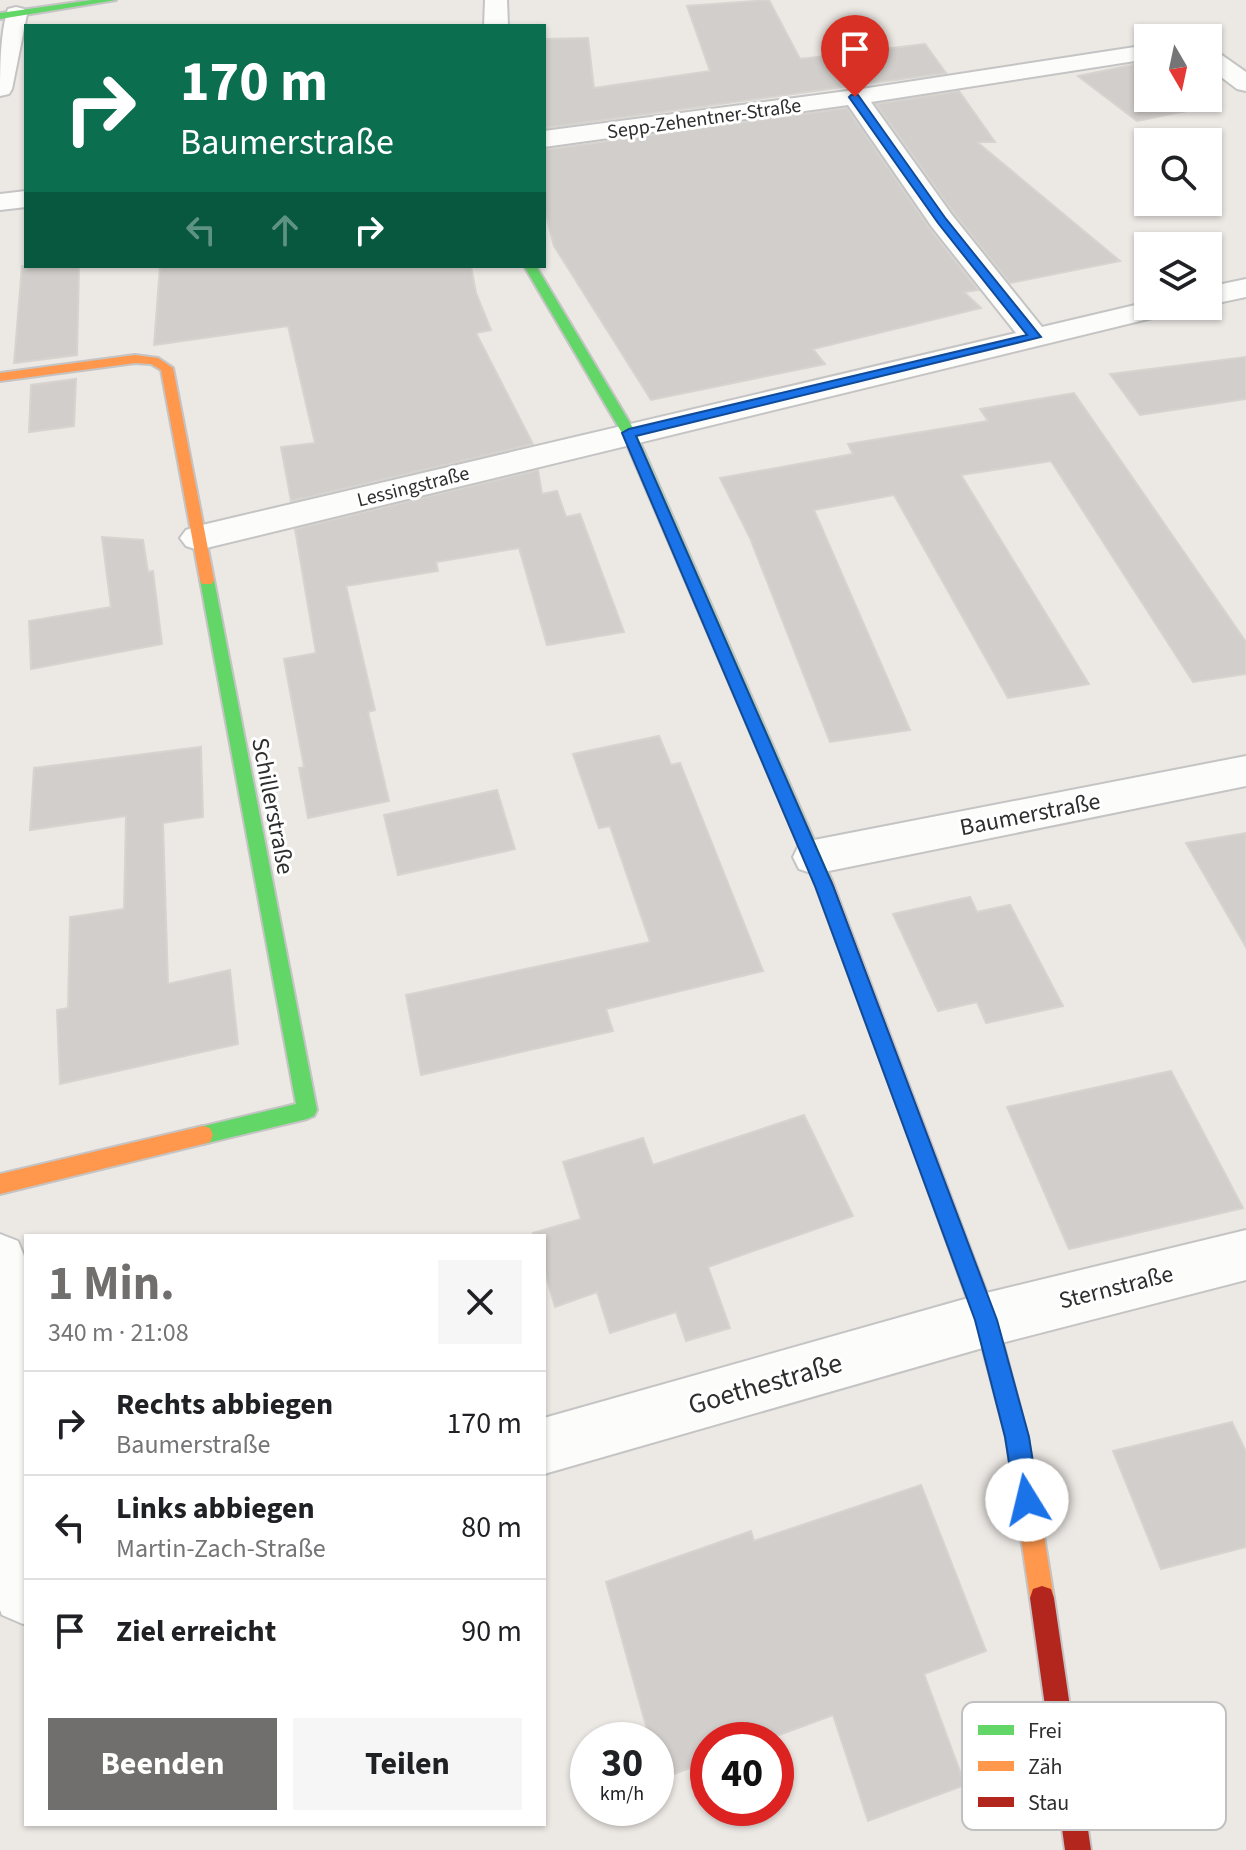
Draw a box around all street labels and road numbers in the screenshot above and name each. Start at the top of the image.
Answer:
street label: Sepp-Zehentner-Straße [605,91,803,146]
street label: Lessingstraße [354,459,472,514]
street label: Schillerstraße [242,735,303,877]
street label: Baumerstraße [957,784,1103,845]
street label: Sternstraße [1055,1256,1177,1319]
street label: Goethestraße [684,1343,847,1425]

